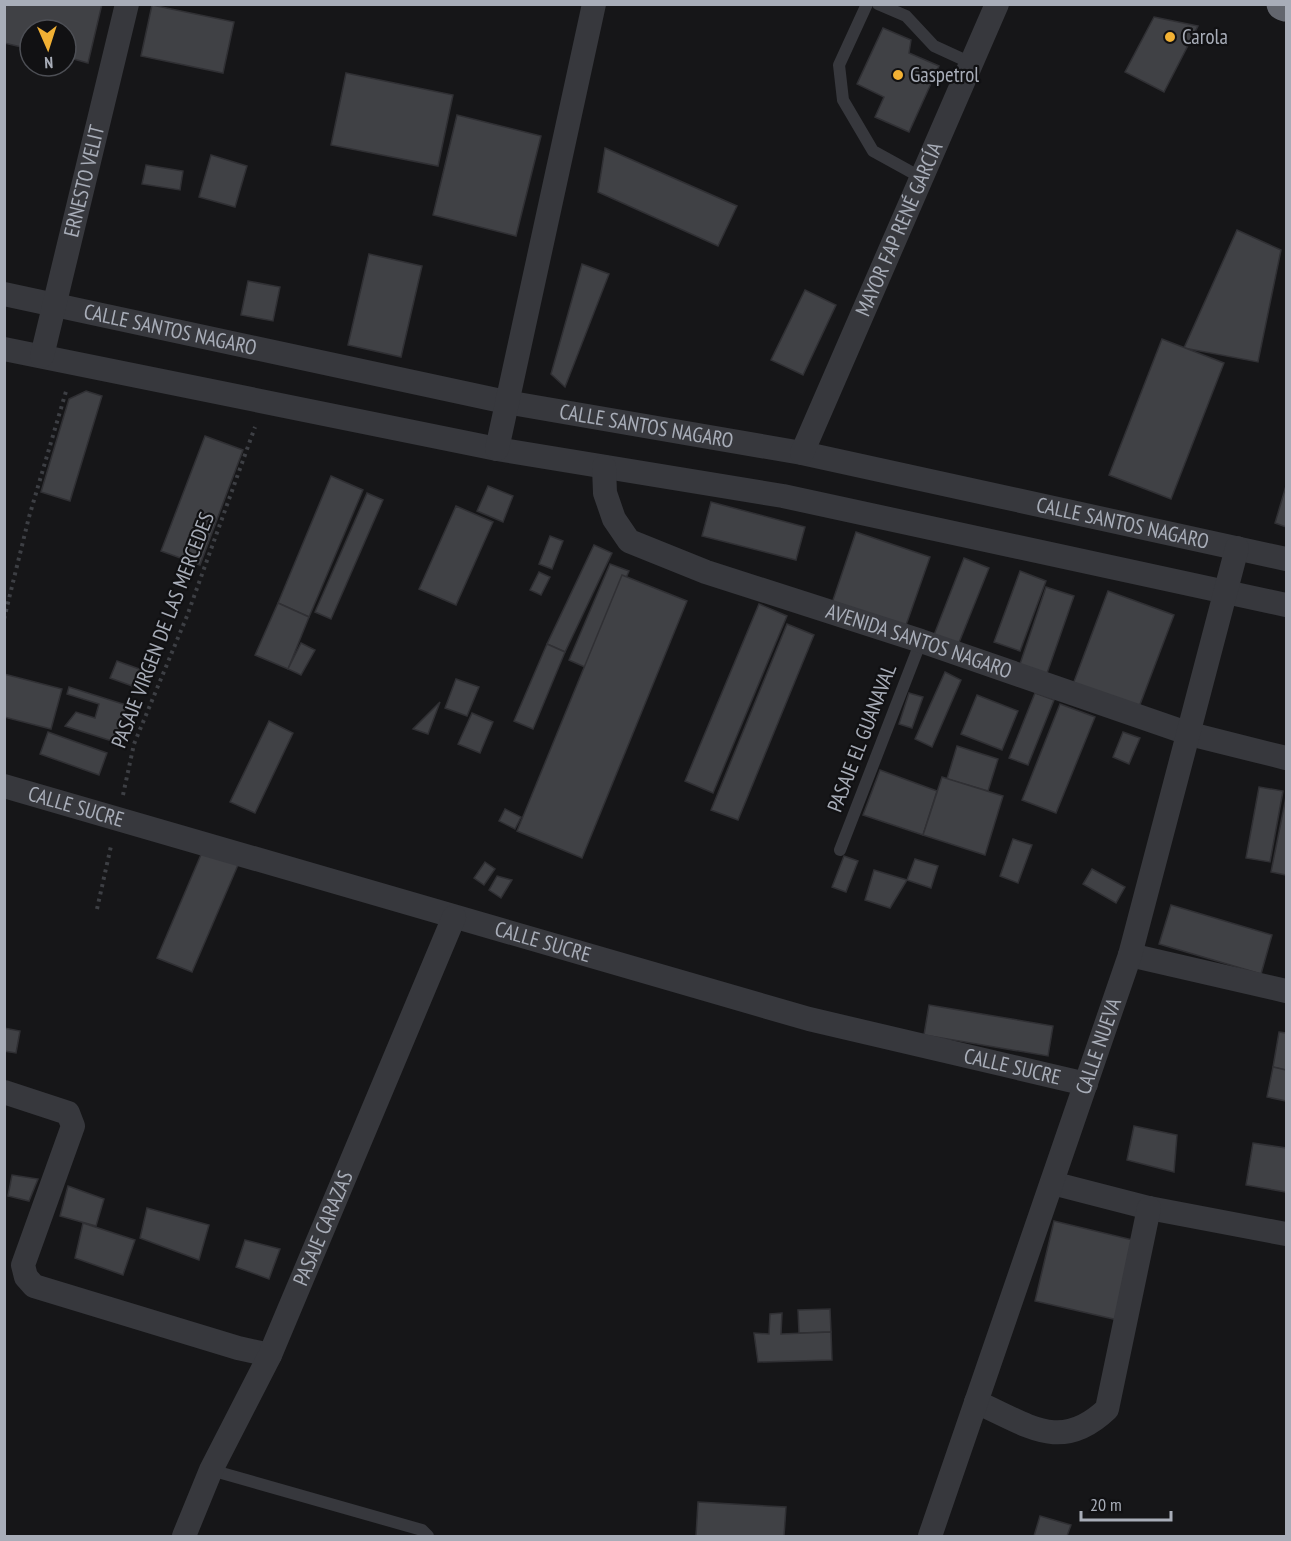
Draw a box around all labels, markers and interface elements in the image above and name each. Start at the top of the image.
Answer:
north arrow [18,18,78,78]
place label: Carola [1182,23,1228,50]
marker: Carola [1163,30,1177,44]
text: N [44,53,54,73]
place label: Gaspetrol [910,61,979,88]
marker: Gaspetrol [891,68,905,82]
street label: ERNESTO VELIT [57,122,110,240]
street label: MAYOR FAP RENÉ GARCÍA [849,138,948,320]
street label: CALLE SANTOS NAGARO [81,298,259,361]
street label: CALLE SANTOS NAGARO [558,397,736,454]
street label: CALLE SANTOS NAGARO [1034,491,1211,555]
street label: PASAJE VIRGEN DE LAS MERCEDES [105,508,220,752]
street label: AVENIDA SANTOS NAGARO [823,597,1016,684]
street label: PASAJE EL GUANAVAL [821,660,902,816]
street label: CALLE SUCRE [25,780,127,833]
street label: CALLE SUCRE [492,915,594,968]
street label: CALLE NUEVA [1069,994,1127,1098]
street label: CALLE SUCRE [961,1042,1064,1091]
street label: PASAJE CARAZAS [287,1167,359,1290]
scale bar [1081,1484,1171,1522]
text: 20 m [1090,1493,1122,1516]

